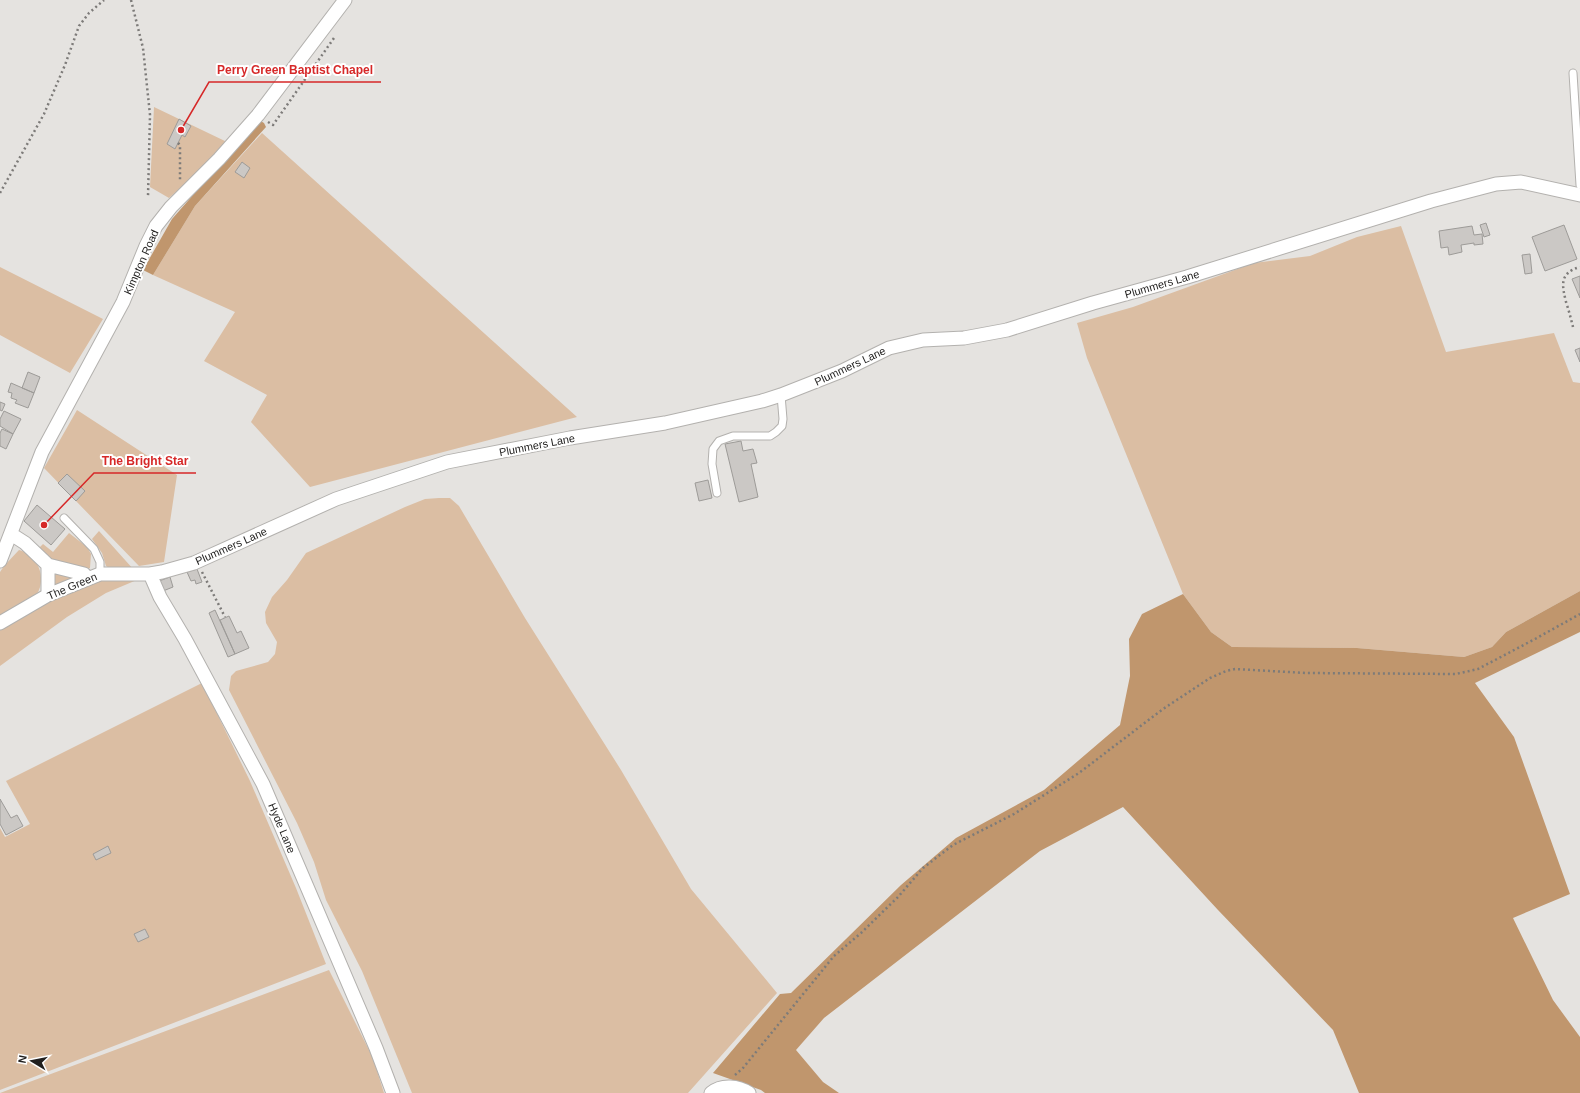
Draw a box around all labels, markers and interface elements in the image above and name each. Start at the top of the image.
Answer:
callout: Perry Green Baptist Chapel [209,58,381,82]
text: Perry Green Baptist Chapel [217,63,373,77]
street label: Kimpton Road [121,228,161,296]
street label: Plummers Lane [1123,268,1201,300]
street label: Plummers Lane [813,344,887,388]
street label: Plummers Lane [498,432,576,458]
callout: The Bright Star [94,449,196,473]
text: The Bright Star [102,454,189,468]
street label: Plummers Lane [193,525,269,567]
street label: The Green [45,570,99,602]
street label: Hyde Lane [266,801,298,855]
north arrow [12,1041,52,1081]
text: N [16,1054,29,1064]

